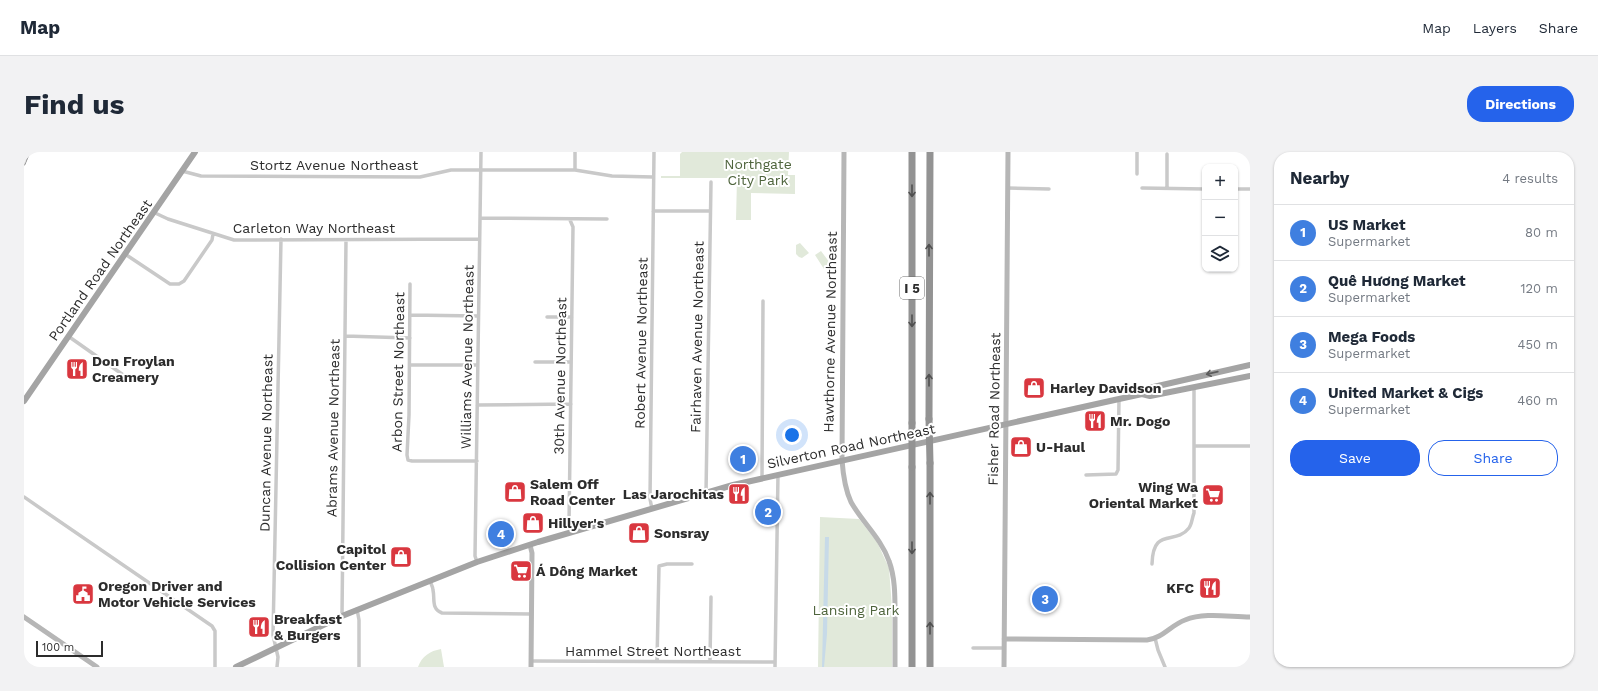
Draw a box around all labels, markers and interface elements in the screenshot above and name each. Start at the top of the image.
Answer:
text: Map [20,16,60,39]
text: Map [1422,20,1451,36]
text: Layers [1473,20,1517,36]
text: Share [1539,20,1578,36]
button: Directions [1467,86,1574,122]
text: Find us [24,88,124,121]
park label: Northgate City Park [724,156,792,188]
street label: Stortz Avenue Northeast [250,157,418,173]
map controls [1202,164,1238,272]
button: + [1202,164,1238,200]
text: Nearby [1290,168,1349,188]
text: 4 results [1502,171,1558,186]
one-way arrow [908,184,916,197]
street label: Portland Road Northeast [45,196,155,344]
button: − [1202,200,1238,236]
text: US Market [1328,216,1405,234]
street label: Carleton Way Northeast [233,220,395,236]
text: 1 [1300,225,1306,240]
text: 80 m [1525,225,1558,240]
street label: Hawthorne Avenue Northeast [820,231,840,433]
text: Supermarket [1328,234,1410,249]
button: layers [1202,236,1238,272]
street label: Fairhaven Avenue Northeast [687,241,707,433]
one-way arrow [925,244,933,257]
street label: Robert Avenue Northeast [632,257,650,429]
street label: Williams Avenue Northeast [457,265,477,449]
text: Quê Hương Market [1328,272,1466,290]
road number: I 5 [900,277,924,299]
text: 2 [1299,281,1307,296]
text: 120 m [1520,281,1558,296]
text: Supermarket [1328,290,1410,305]
street label: Arbon Street Northeast [389,292,407,452]
street label: 30th Avenue Northeast [551,297,569,455]
one-way arrow [908,314,916,327]
text: Mega Foods [1328,328,1415,346]
street label: Fisher Road Northeast [985,332,1003,486]
text: 3 [1299,337,1307,352]
text: 450 m [1518,337,1558,352]
street label: Abrams Avenue Northeast [323,339,343,517]
text: Supermarket [1328,346,1410,361]
place label: Don Froylan Creamery [92,353,175,385]
street label: Duncan Avenue Northeast [256,354,276,532]
restaurant icon: Don Froylan Creamery [64,356,90,382]
one-way arrow [1206,370,1219,378]
one-way arrow [925,374,933,387]
shop icon: Harley Davidson [1021,375,1047,401]
place label: Harley Davidson [1050,380,1161,396]
text: United Market & Cigs [1328,384,1483,402]
text: 4 [1299,393,1307,408]
text: 460 m [1517,393,1558,408]
text: Supermarket [1328,402,1410,417]
restaurant icon: Mr. Dogo [1082,408,1108,434]
place label: Mr. Dogo [1110,413,1170,429]
street label: Silverton Road Northeast [765,420,937,472]
your location [782,425,802,445]
shop icon: U-Haul [1008,434,1034,460]
place label: U-Haul [1036,439,1085,455]
button: Save [1290,440,1420,476]
button: Share [1428,440,1558,476]
pin: 1 [730,444,756,474]
place label: Salem Off Road Center [530,476,615,508]
shop icon: Salem Off Road Center [502,479,528,505]
place label: Wing Wa Oriental Market [1089,479,1199,511]
restaurant icon: Las Jarochitas [726,481,752,507]
supermarket icon: Wing Wa Oriental Market [1200,482,1226,508]
place label: Las Jarochitas [623,486,725,502]
one-way arrow [926,492,934,505]
pin: 2 [755,497,781,527]
shop icon: Hillyer's [520,510,546,536]
place label: Hillyer's [548,515,605,531]
pin: 4 [488,519,514,549]
shop icon: Sonsray [626,520,652,546]
place label: Sonsray [654,525,709,541]
place label: Capitol Collision Center [276,541,386,573]
one-way arrow [908,541,916,554]
shop icon: Capitol Collision Center [388,544,414,570]
supermarket icon: Á Dông Market [508,558,534,584]
place label: Á Dông Market [536,563,637,579]
restaurant icon: KFC [1197,575,1223,601]
place label: Oregon Driver and Motor Vehicle Services [98,578,256,610]
place label: KFC [1166,580,1194,596]
public building icon: Oregon Driver and Motor Vehicle Services [70,581,96,607]
pin: 3 [1032,584,1058,614]
park label: Lansing Park [812,602,900,618]
place label: Breakfast & Burgers [274,611,342,643]
restaurant icon: Breakfast & Burgers [246,614,272,640]
one-way arrow [926,622,934,635]
scale bar [36,639,103,658]
text: 100 m [42,641,74,654]
street label: Hammel Street Northeast [565,643,741,659]

